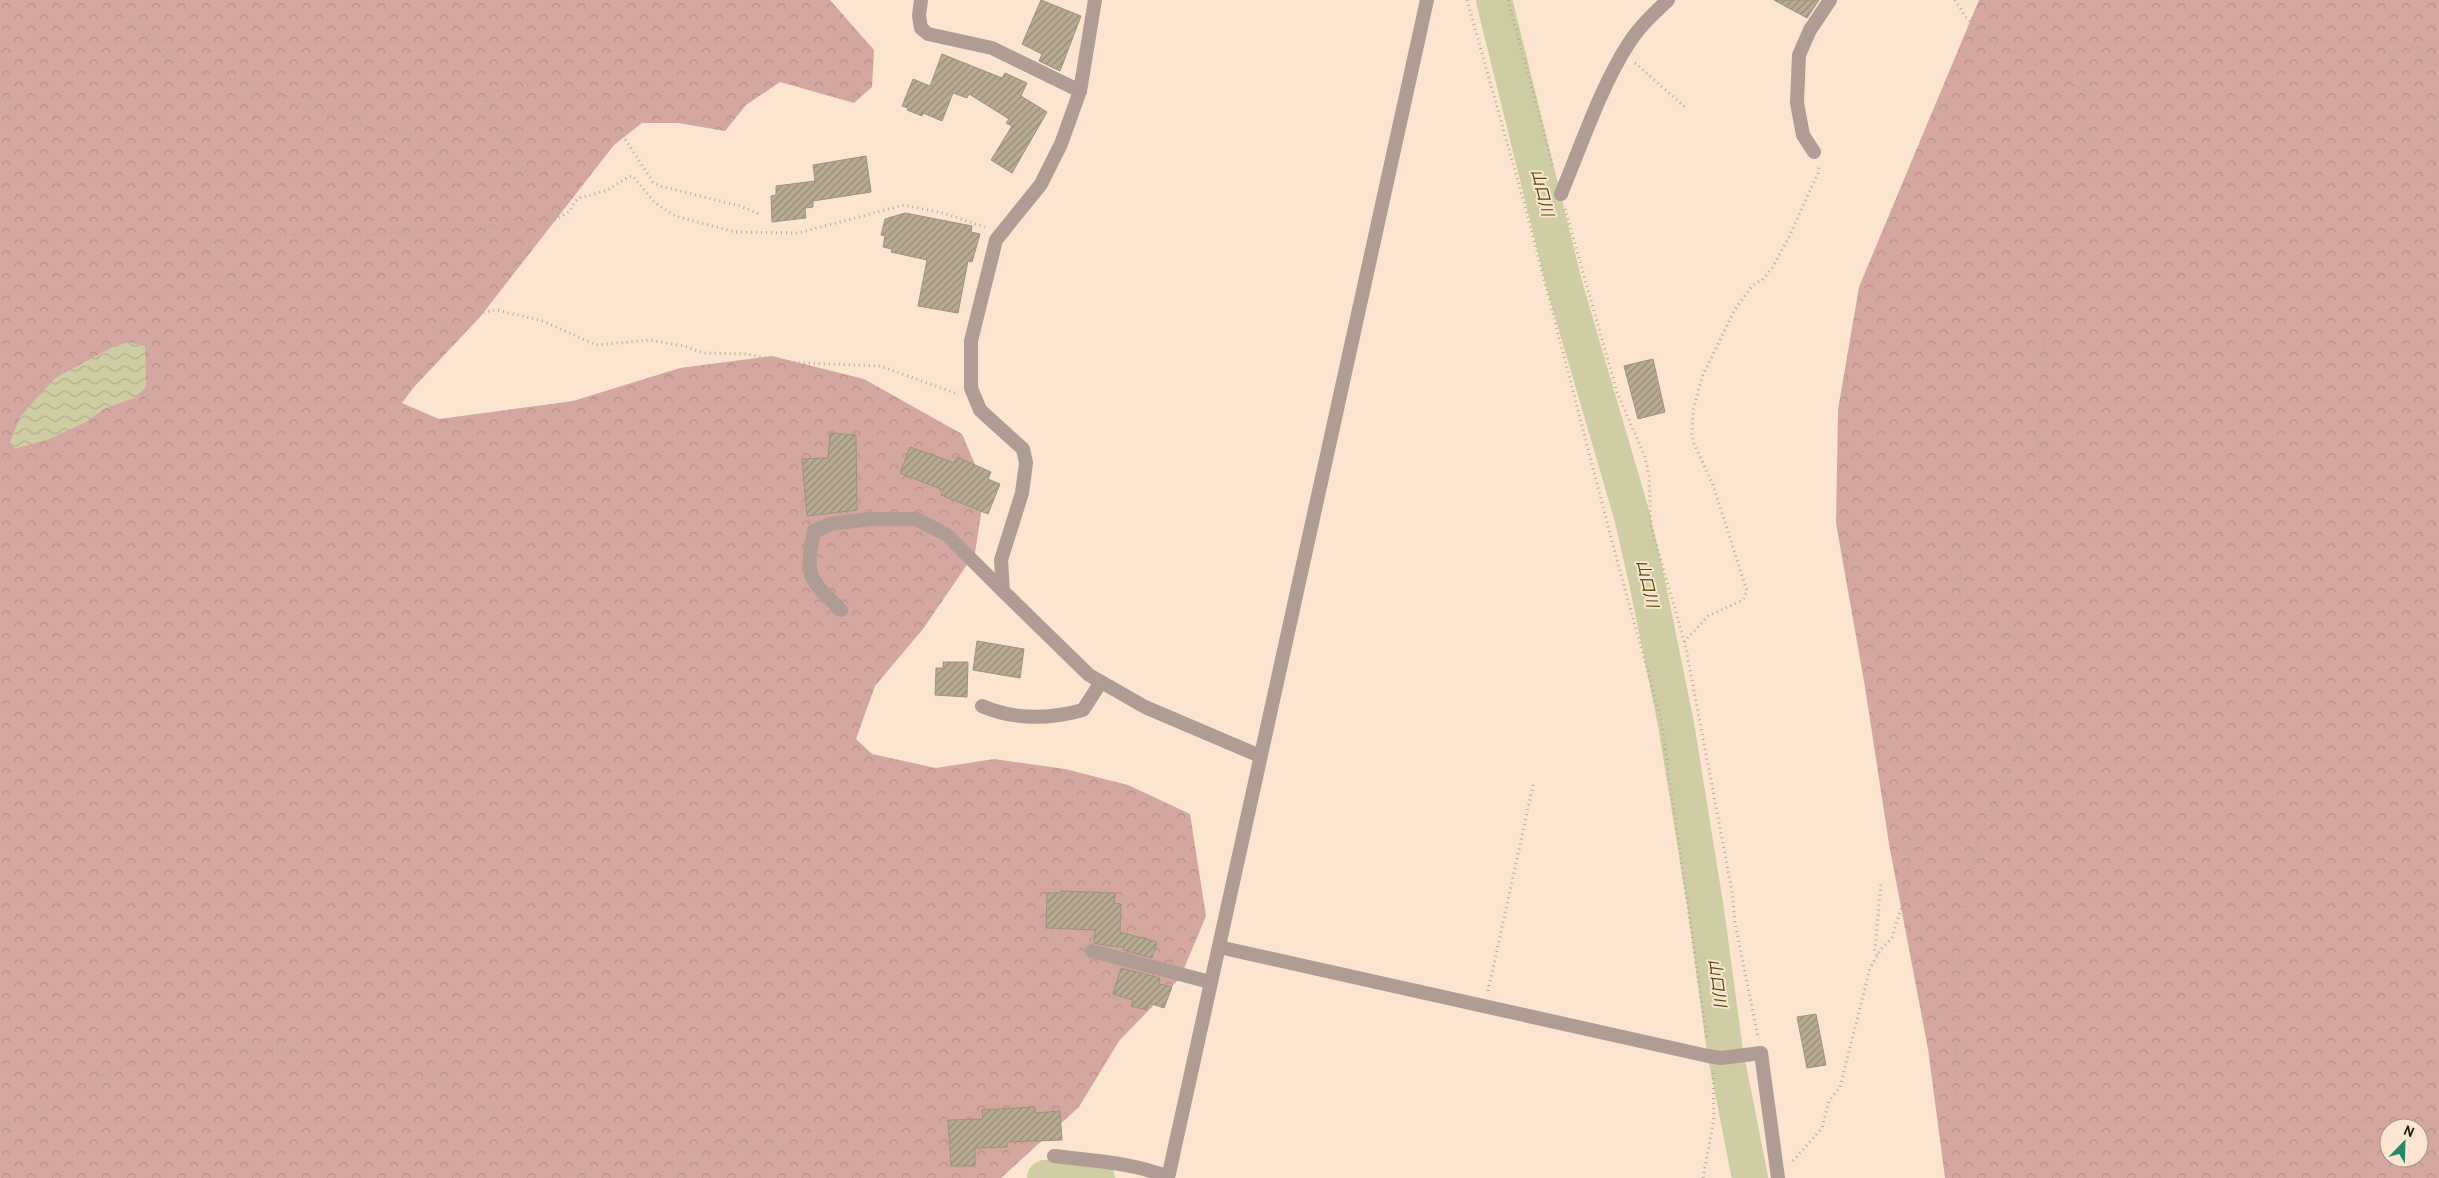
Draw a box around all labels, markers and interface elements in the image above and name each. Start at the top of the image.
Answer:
water label: 山口川 [1525,167,1557,221]
water label: 山口川 [1631,558,1662,612]
water label: 山口川 [1703,958,1729,1010]
north arrow [2379,1118,2429,1168]
text: N [2401,1123,2416,1142]

